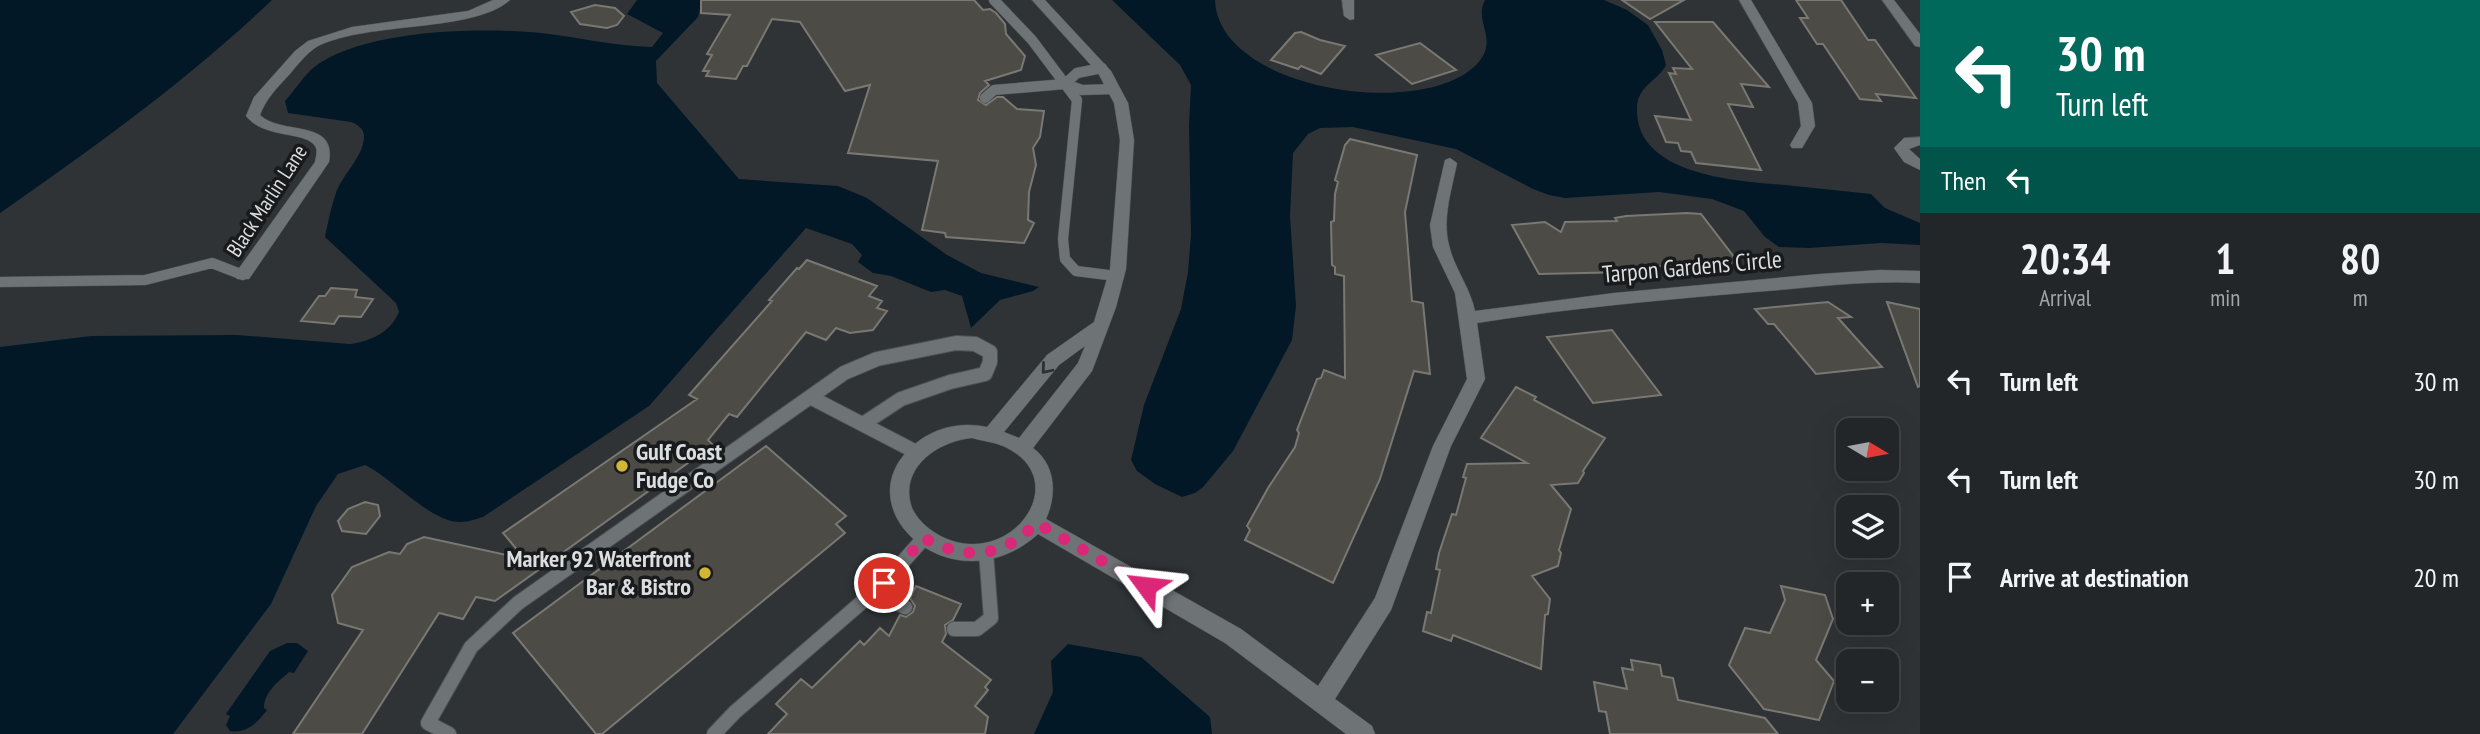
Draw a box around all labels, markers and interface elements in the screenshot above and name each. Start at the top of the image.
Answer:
text: 30 m [2056,21,2145,85]
icon: left [1941,28,2032,119]
text: Turn left [2056,83,2148,125]
street label: Black Marlin Lane [220,140,313,262]
icon: left [2000,161,2038,199]
text: Then [1941,164,1986,197]
text: 20:34 [2020,231,2111,286]
text: 1 [2215,231,2235,286]
text: 80 [2340,231,2380,286]
street label: Tarpon Gardens Circle [1601,243,1783,290]
text: Arrival [2039,283,2091,312]
text: min [2210,283,2240,312]
text: m [2353,283,2368,312]
one-way arrow [1041,362,1054,374]
icon: left [1941,362,1979,400]
text: Turn left [2000,365,2078,398]
text: 30 m [2413,365,2459,398]
north arrow [1836,418,1899,481]
map controls [1836,418,1899,712]
place label: Gulf Coast Fudge Co [636,436,722,495]
marker: Gulf Coast Fudge Co [614,458,630,474]
icon: left [1941,460,1979,498]
text: Turn left [2000,463,2078,496]
text: 30 m [2413,463,2459,496]
button: layers [1836,495,1899,558]
place label: Marker 92 Waterfront Bar & Bistro [507,543,691,602]
position arrow [1109,549,1183,623]
pin [854,553,914,613]
icon: arrive [1941,558,1979,596]
text: Arrive at destination [2000,561,2189,594]
text: 20 m [2413,561,2459,594]
icon: arrive [865,564,903,602]
marker: Marker 92 Waterfront Bar & Bistro [697,565,713,581]
button: + [1836,572,1899,635]
button: − [1836,649,1899,712]

